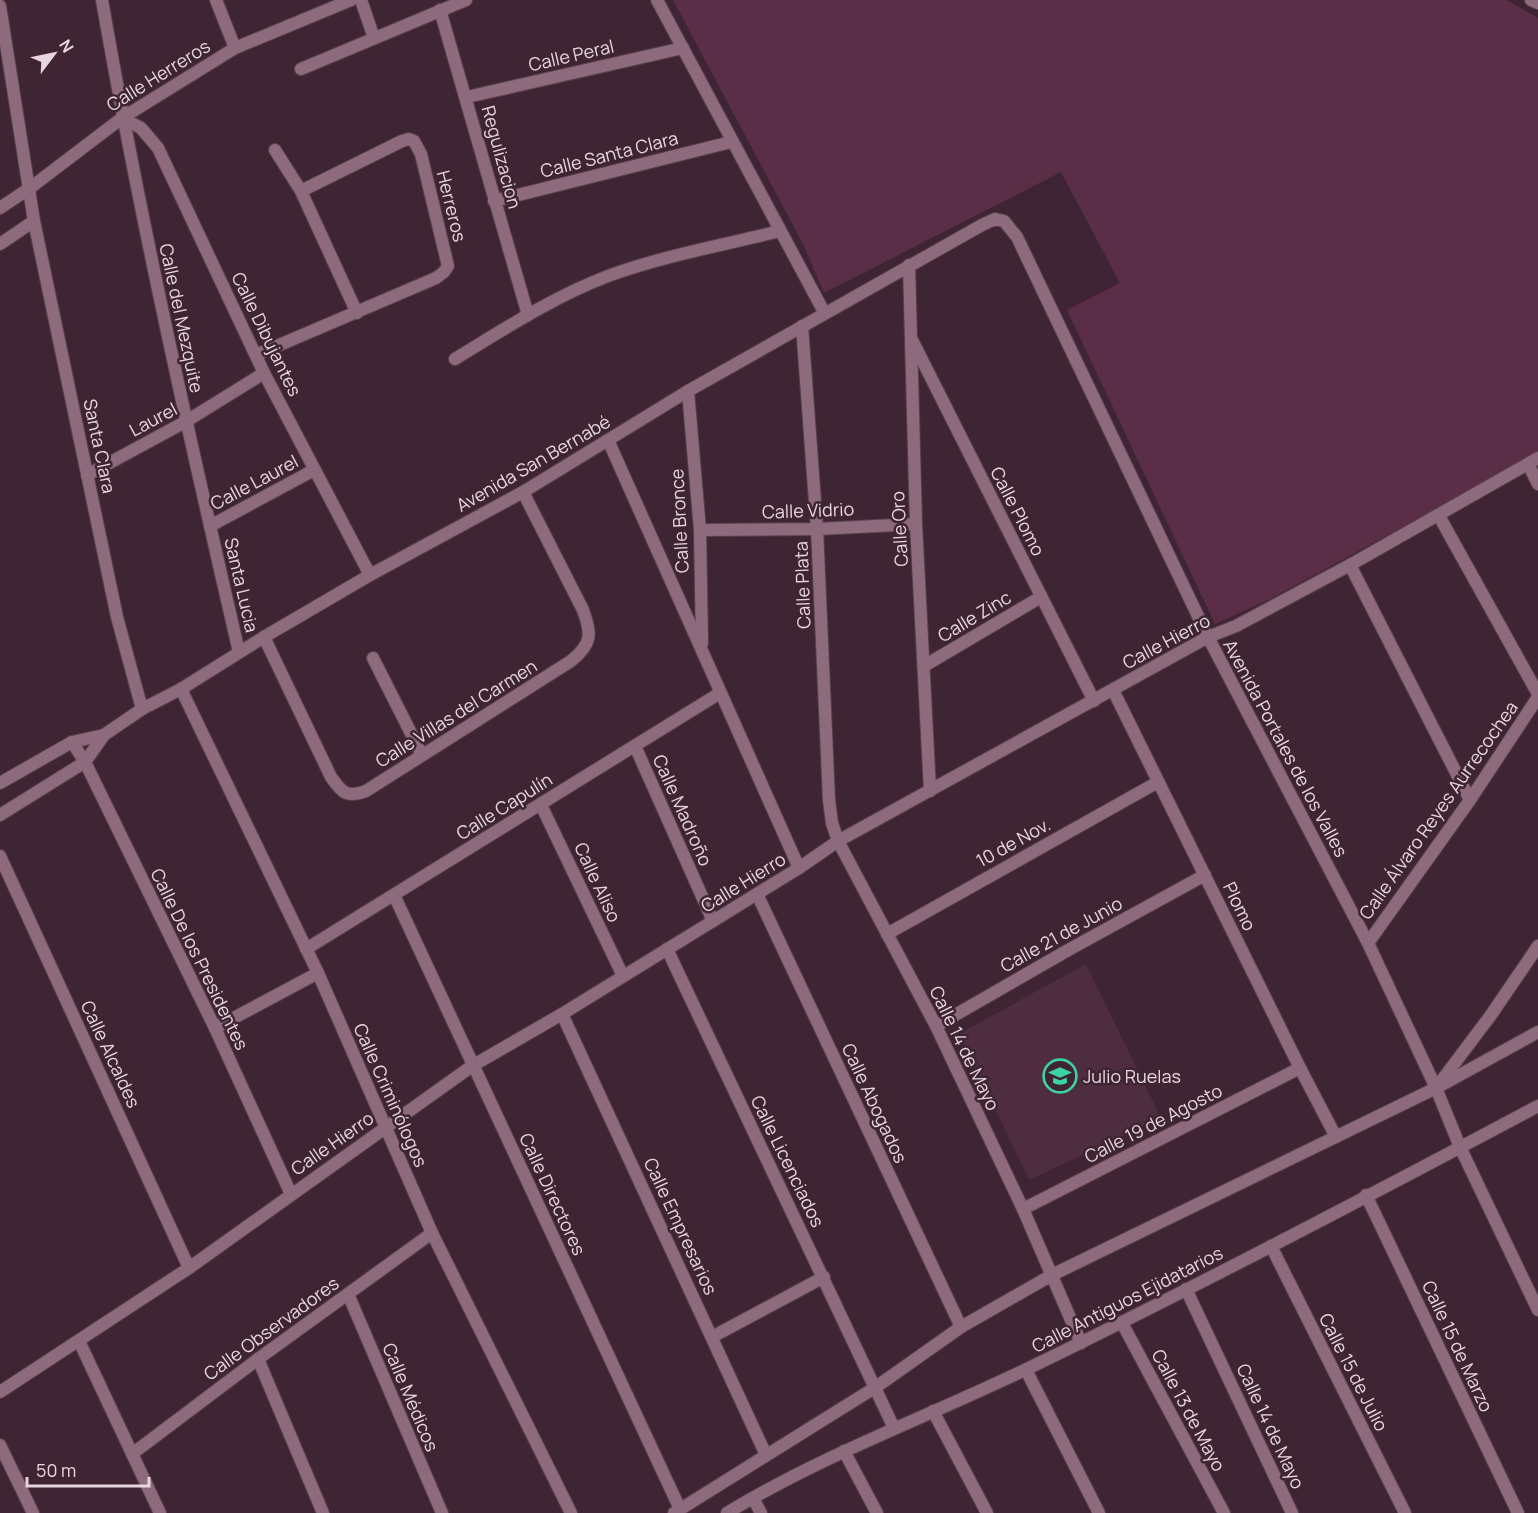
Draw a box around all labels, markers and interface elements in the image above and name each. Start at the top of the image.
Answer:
north arrow [24,24,84,84]
street label: Calle Herreros [102,34,214,116]
street label: Calle Peral [526,34,616,76]
text: N [54,35,79,57]
street label: Regulizacion [477,103,527,211]
street label: Calle Santa Clara [538,125,680,183]
street label: Herreros [432,168,472,244]
street label: Calle del Mezquite [154,241,210,395]
street label: Calle Dibujantes [227,268,307,400]
street label: Laurel [125,396,181,442]
street label: Santa Clara [78,397,122,495]
street label: Avenida San Bernabé [452,409,614,517]
street label: Calle Laurel [206,449,302,515]
street label: Calle Plomo [985,462,1051,560]
street label: Calle Bronce [664,468,694,574]
street label: Calle Oro [885,491,913,567]
street label: Calle Vidrio [762,496,854,524]
street label: Santa Lucia [219,535,265,635]
street label: Calle Plata [788,541,816,629]
street label: Calle Zinc [933,585,1015,647]
street label: Calle Hierro [1118,608,1214,674]
street label: Avenida Portales de los Valles [1218,635,1354,861]
street label: Calle Villas del Carmen [371,654,541,772]
street label: Calle Álvaro Reyes Aurrecochea [1353,696,1523,924]
street label: Calle Madroño [648,751,718,869]
street label: Calle Capulín [452,767,556,845]
street label: 10 de Nov. [972,812,1054,872]
street label: Calle Aliso [569,838,627,926]
street label: Calle Hierro [696,846,790,918]
street label: Calle De los Presidentes [146,864,254,1054]
street label: Plomo [1218,878,1262,934]
street label: Calle 21 de Junio [996,891,1126,977]
street label: Calle 14 de Mayo [924,982,1006,1114]
street label: Calle Alcaldes [76,996,146,1112]
street label: Calle Criminólogos [348,1019,434,1171]
street label: Calle Abogados [837,1039,913,1167]
school or university icon: Julio Ruelas [1042,1058,1078,1094]
place label: Julio Ruelas [1083,1064,1181,1088]
street label: Calle 19 de Agosto [1080,1078,1226,1168]
street label: Calle Licenciados [746,1091,830,1231]
street label: Calle Hierro [286,1106,378,1180]
street label: Calle Directores [514,1129,592,1259]
street label: Calle Empresarios [639,1154,723,1298]
street label: Calle Antiguos Ejidatarios [1027,1240,1227,1358]
street label: Calle Observadores [199,1271,343,1385]
street label: Calle 15 de Marzo [1417,1276,1499,1416]
street label: Calle 15 de Julio [1314,1309,1394,1435]
street label: Calle Médicos [377,1339,445,1455]
street label: Calle 13 de Mayo [1147,1345,1231,1475]
street label: Calle 14 de Mayo [1231,1359,1311,1493]
scale bar [27,1450,148,1488]
text: 50 m [36,1458,76,1482]

